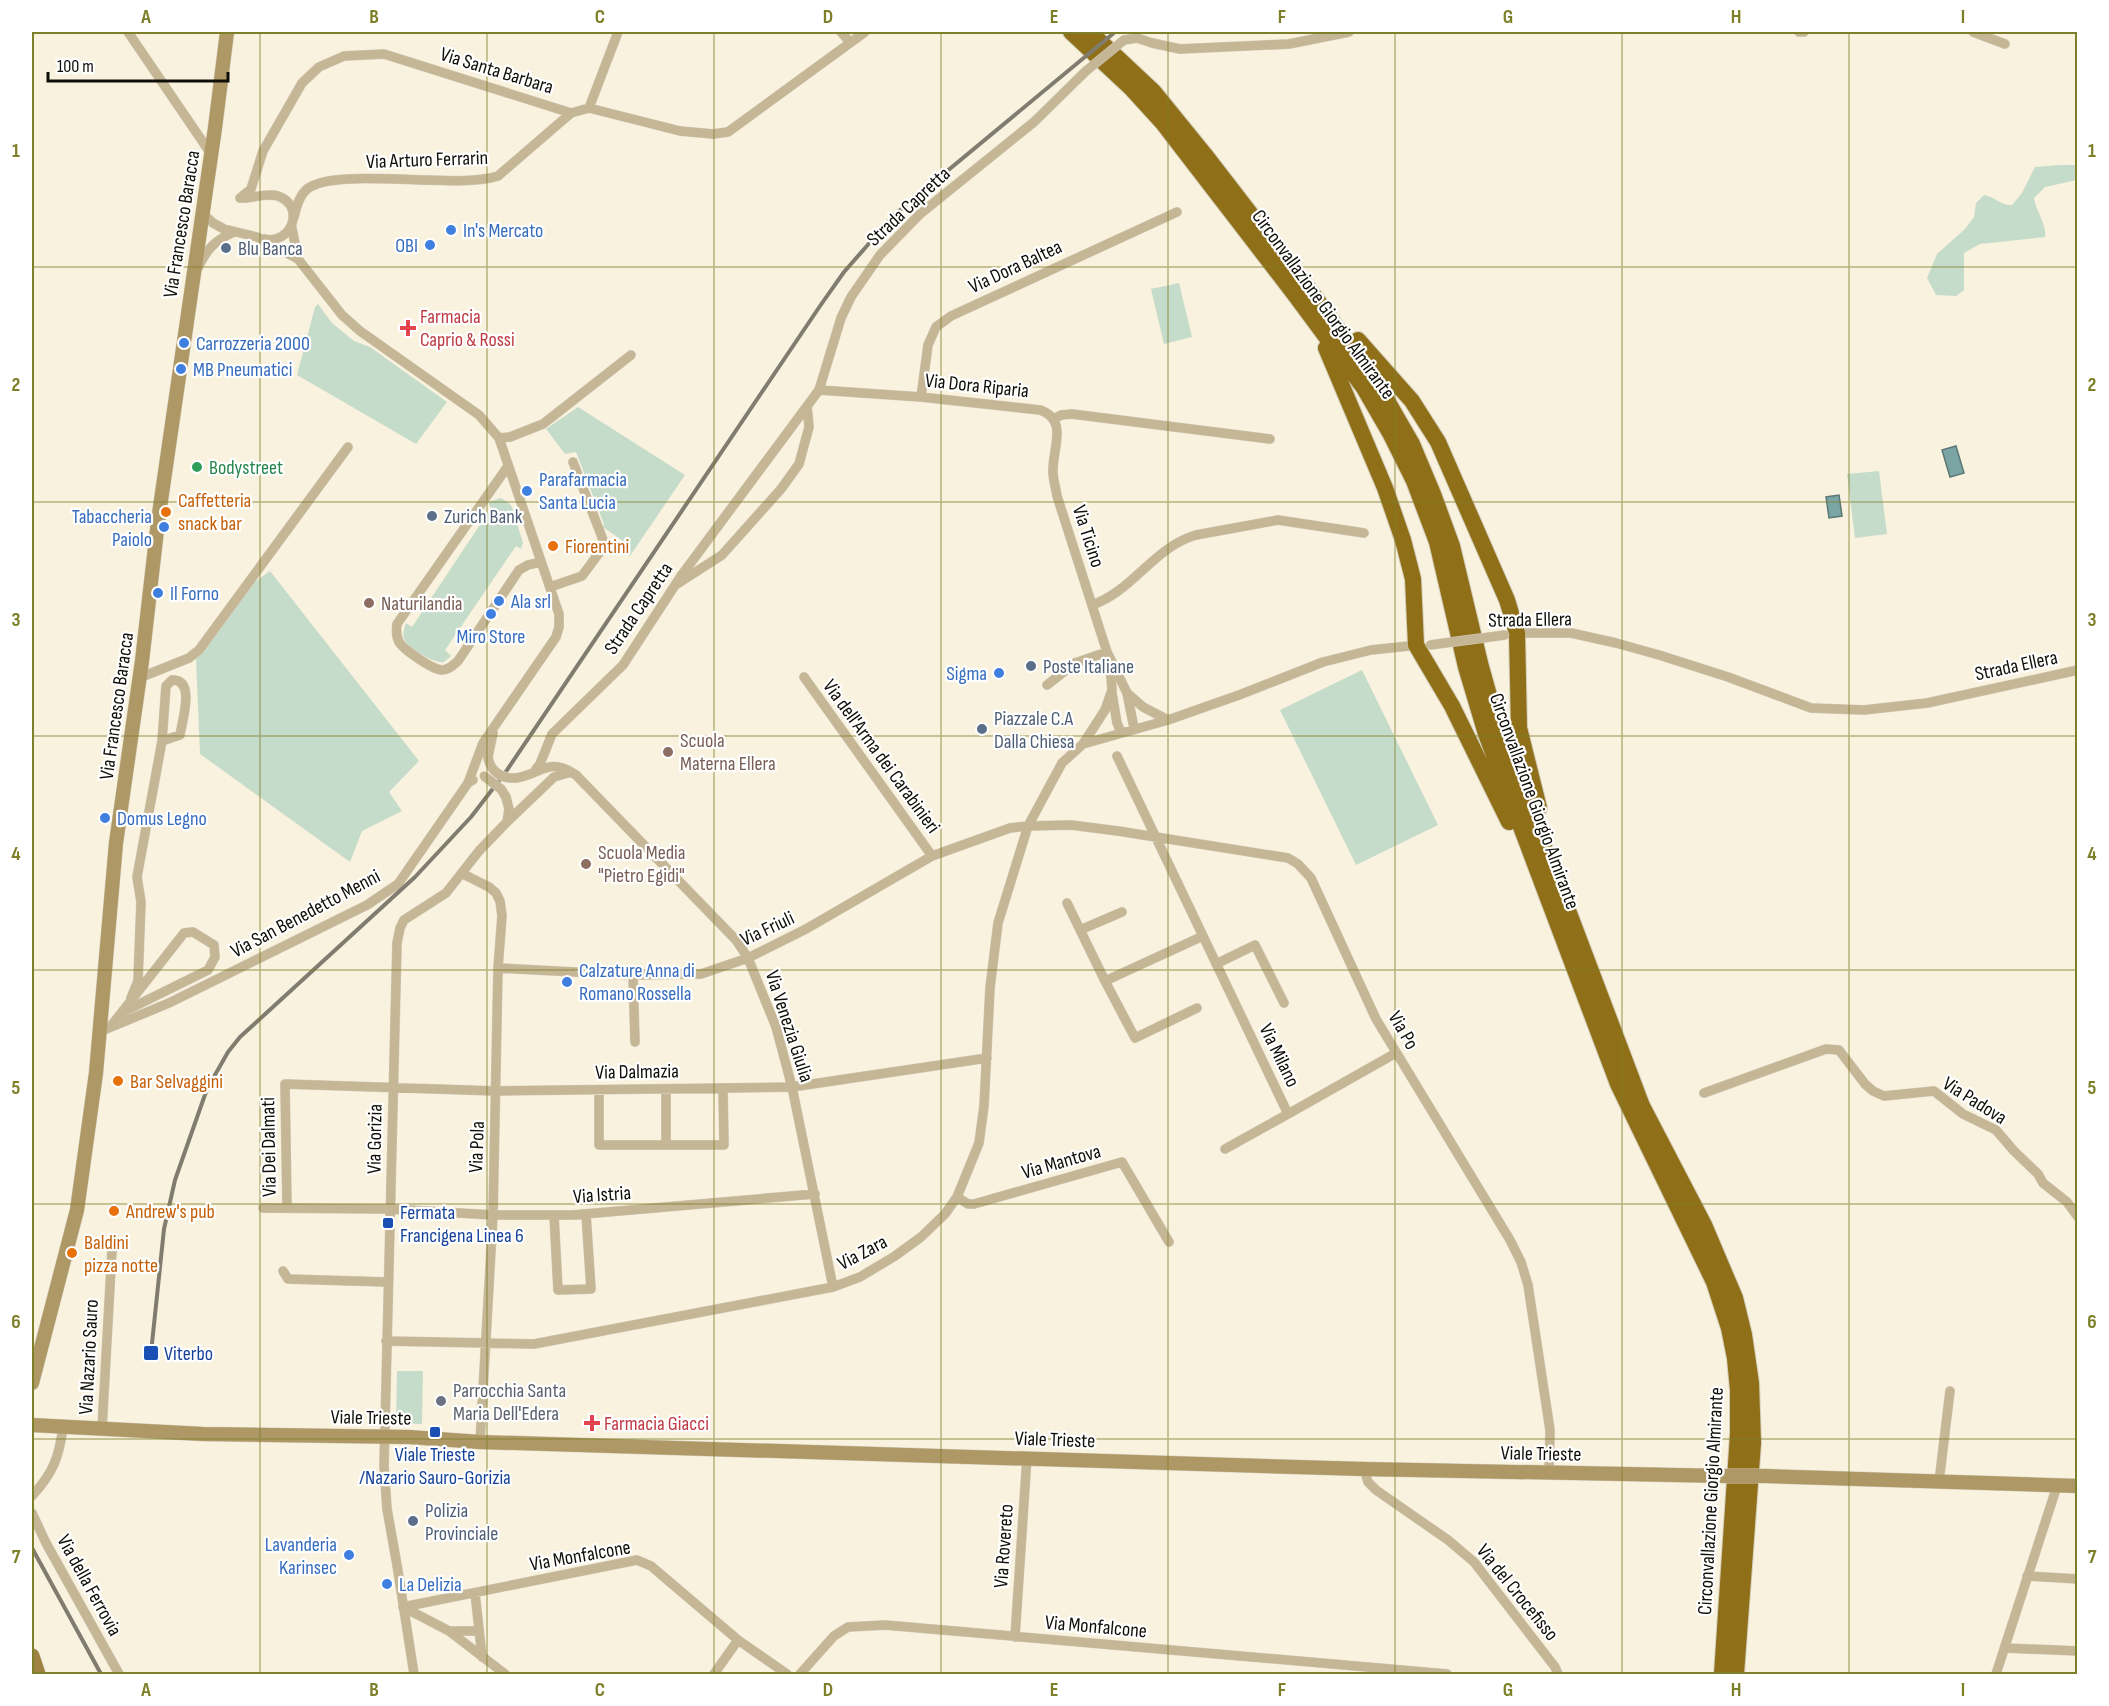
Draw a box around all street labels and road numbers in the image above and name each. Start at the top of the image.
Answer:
street label: Via Santa Barbara [437,42,556,100]
street label: Via Arturo Ferrarin [366,146,488,174]
street label: Via Francesco Baracca [159,149,205,299]
street label: Strada Capretta [862,162,955,251]
street label: Circonvallazione Giorgio Almirante [1246,205,1400,404]
street label: Via Dora Baltea [965,235,1066,299]
street label: Via Dora Riparia [924,369,1030,403]
street label: Via Ticino [1067,502,1109,570]
street label: Strada Capretta [599,558,678,659]
street label: Strada Ellera [1488,607,1572,633]
street label: Via Francesco Baracca [95,631,139,781]
street label: Strada Ellera [1973,646,2060,686]
street label: Via dell'Arma dei Carabinieri [817,675,945,838]
street label: Circonvallazione Giorgio Almirante [1484,690,1584,913]
street label: Via San Benedetto Menni [227,864,384,963]
street label: Via Friuli [737,906,798,952]
street label: Via Venezia Giulia [760,967,818,1085]
street label: Via Po [1383,1007,1424,1054]
street label: Via Milano [1254,1020,1305,1091]
street label: Via Dalmazia [595,1059,679,1085]
street label: Via Padova [1938,1072,2011,1130]
street label: Via Dei Dalmati [256,1097,282,1197]
street label: Via Gorizia [362,1104,388,1174]
street label: Via Pola [464,1121,490,1173]
street label: Via Mantova [1019,1139,1104,1185]
street label: Via Istria [572,1181,632,1209]
street label: Via Zara [834,1230,891,1276]
street label: Via Nazario Sauro [74,1299,104,1415]
street label: Circonvallazione Giorgio Almirante [1693,1387,1729,1616]
street label: Viale Trieste [330,1405,412,1431]
street label: Viale Trieste [1014,1427,1096,1453]
street label: Viale Trieste [1500,1441,1582,1467]
street label: Via Rovereto [989,1503,1019,1589]
street label: Via della Ferrovia [51,1531,127,1640]
street label: Via Monfalcone [528,1535,633,1577]
street label: Via del Crocefisso [1471,1539,1563,1646]
street label: Via Monfalcone [1044,1611,1148,1643]

